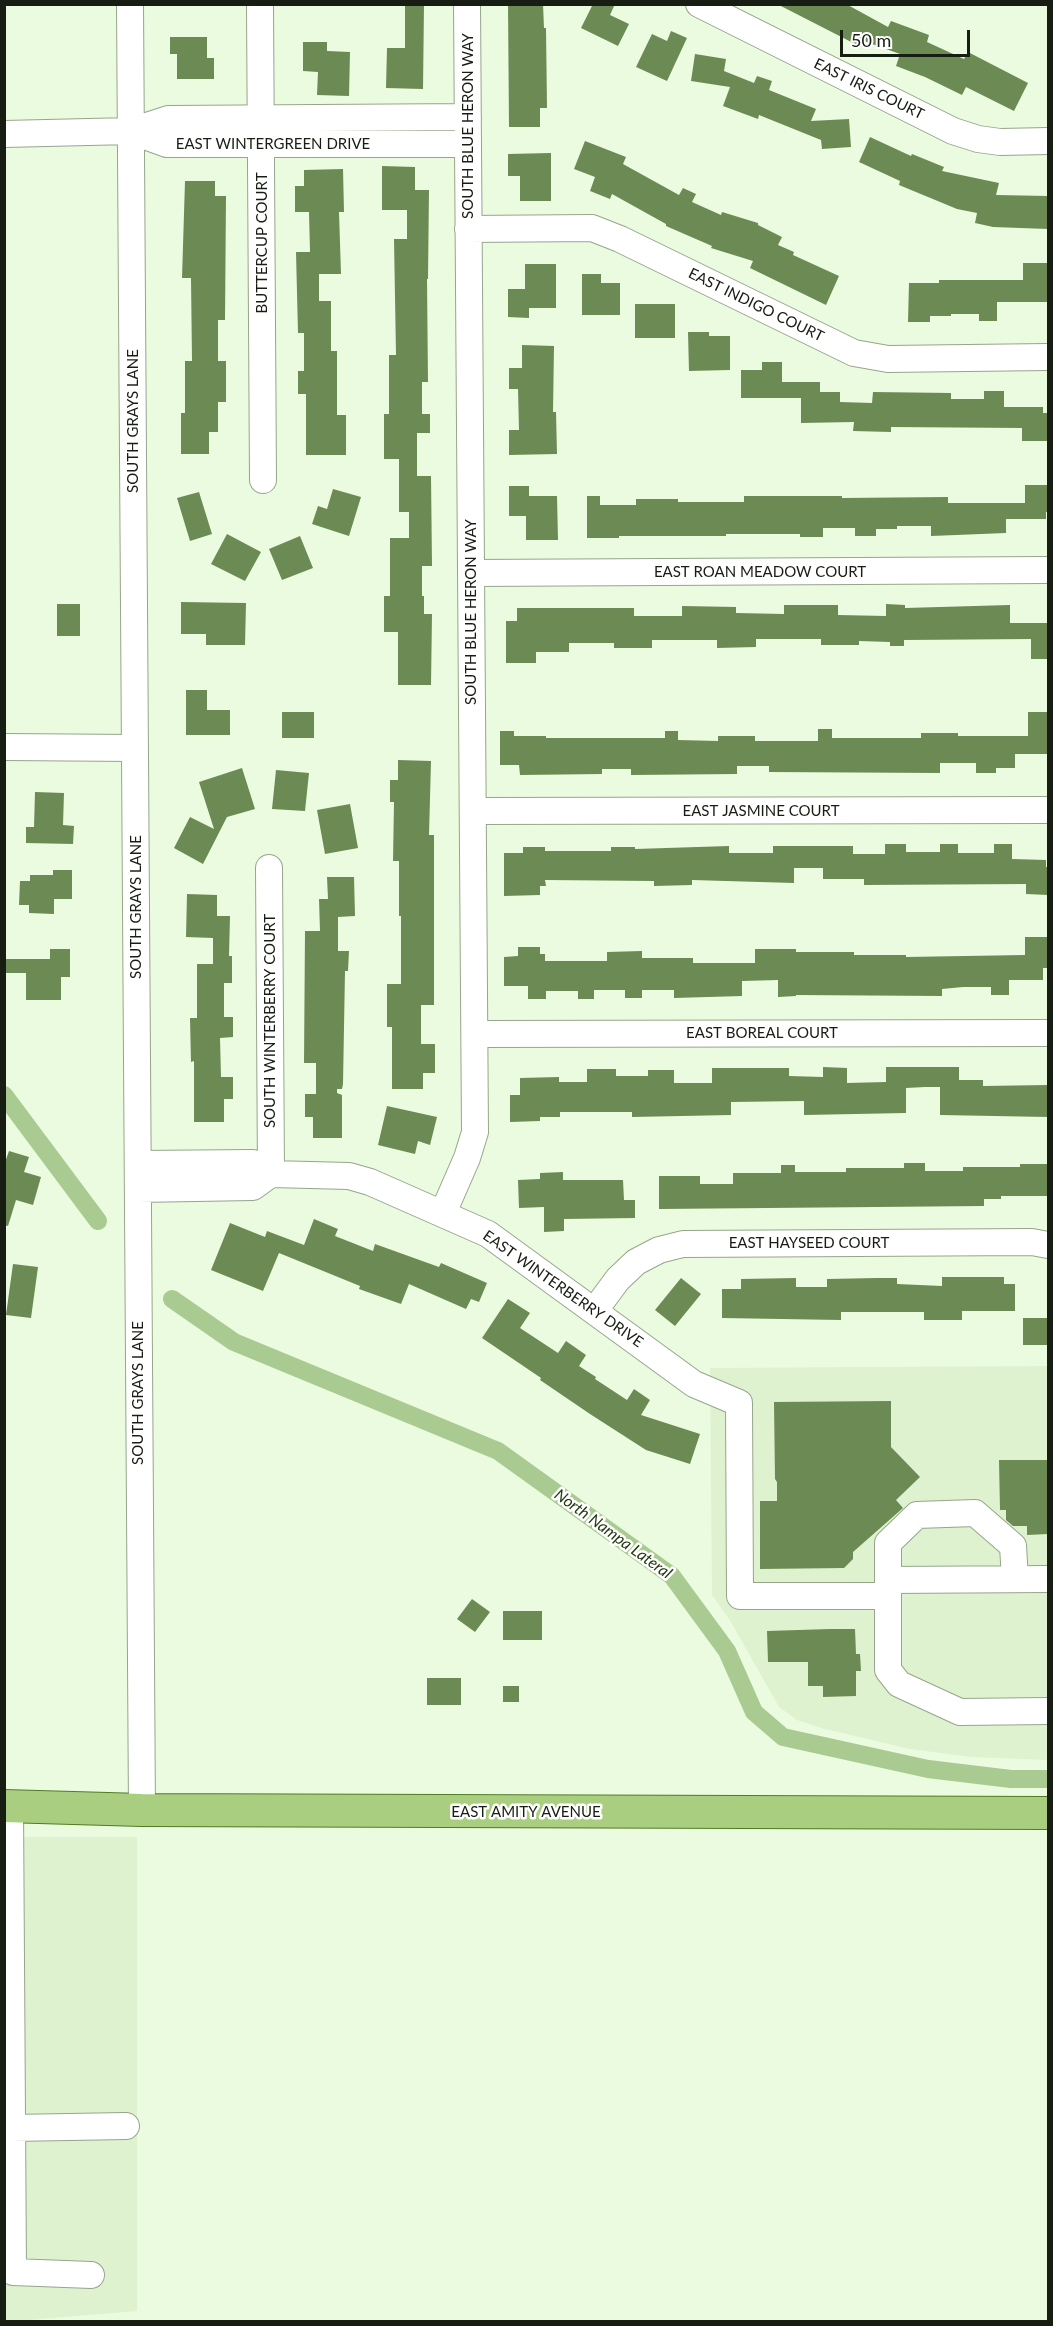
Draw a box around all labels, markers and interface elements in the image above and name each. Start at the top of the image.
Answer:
scale bar [843,18,974,56]
text: 50 m [851,29,891,51]
street label: SOUTH BLUE HERON WAY [459,33,477,219]
street label: EAST IRIS COURT [811,55,927,123]
street label: EAST WINTERGREEN DRIVE [176,135,370,153]
street label: BUTTERCUP COURT [253,172,271,314]
street label: EAST INDIGO COURT [685,264,827,346]
street label: SOUTH GRAYS LANE [124,349,142,493]
street label: SOUTH BLUE HERON WAY [462,519,480,705]
street label: EAST ROAN MEADOW COURT [654,563,866,581]
street label: EAST JASMINE COURT [683,802,839,820]
street label: SOUTH GRAYS LANE [127,835,145,979]
street label: SOUTH WINTERBERRY COURT [261,914,279,1128]
street label: EAST BOREAL COURT [686,1024,838,1042]
street label: EAST WINTERBERRY DRIVE [479,1227,647,1351]
street label: EAST HAYSEED COURT [729,1234,889,1252]
street label: SOUTH GRAYS LANE [129,1321,147,1465]
water label: North Nampa Lateral [551,1485,675,1583]
street label: EAST AMITY AVENUE [451,1803,601,1821]

